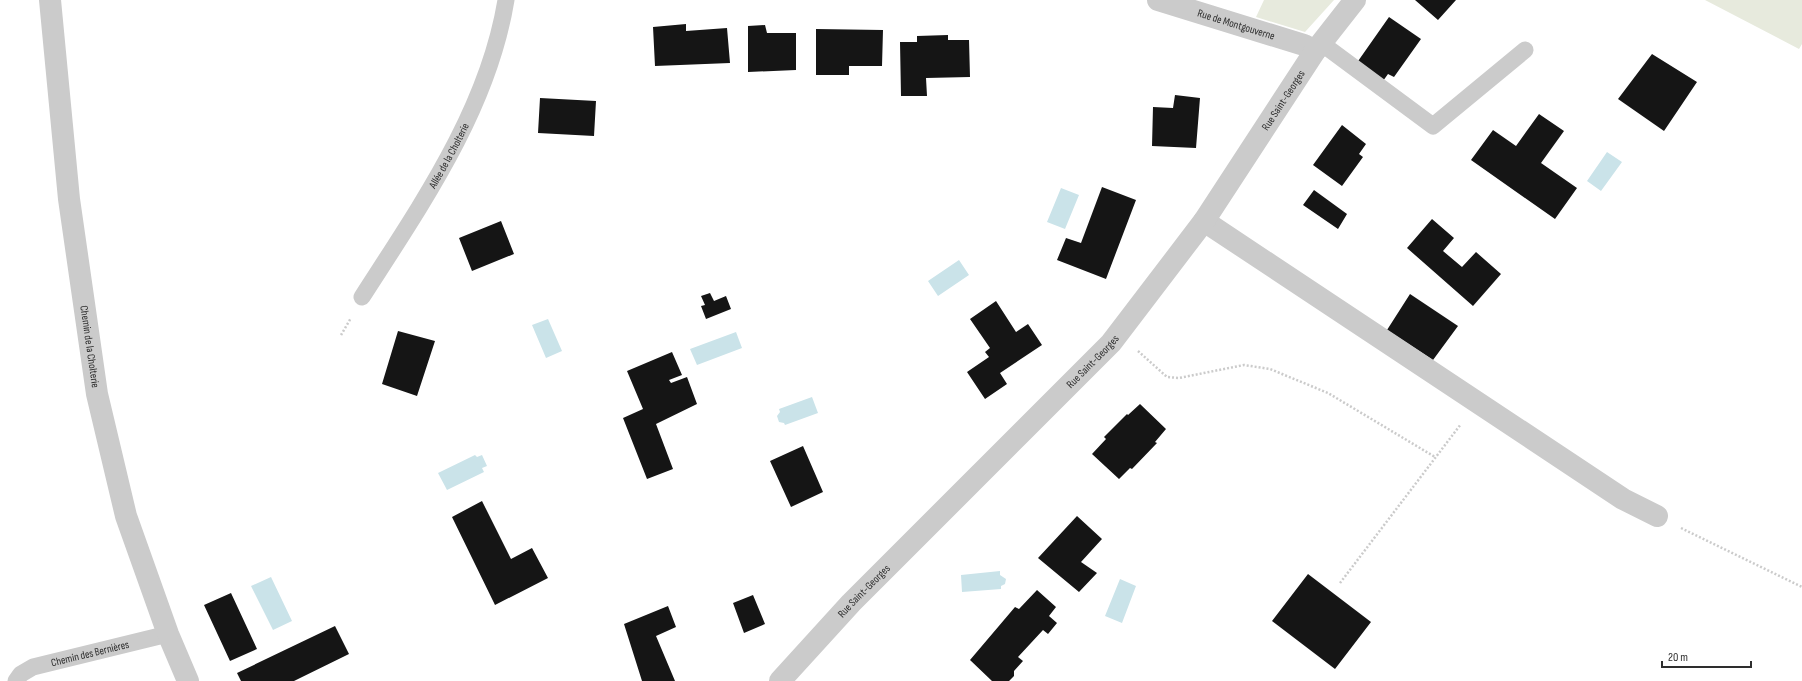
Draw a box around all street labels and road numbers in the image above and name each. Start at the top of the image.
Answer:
street label: Rue de Montgouverne [1196,7,1277,43]
street label: Rue Saint-Georges [1259,68,1308,133]
street label: Allée de la Cholterie [426,121,472,192]
street label: Chemin de la Cholterie [77,305,102,389]
street label: Rue Saint-Georges [1064,333,1122,391]
street label: Rue Saint-Georges [835,562,893,620]
street label: Chemin des Bernières [50,638,130,669]

